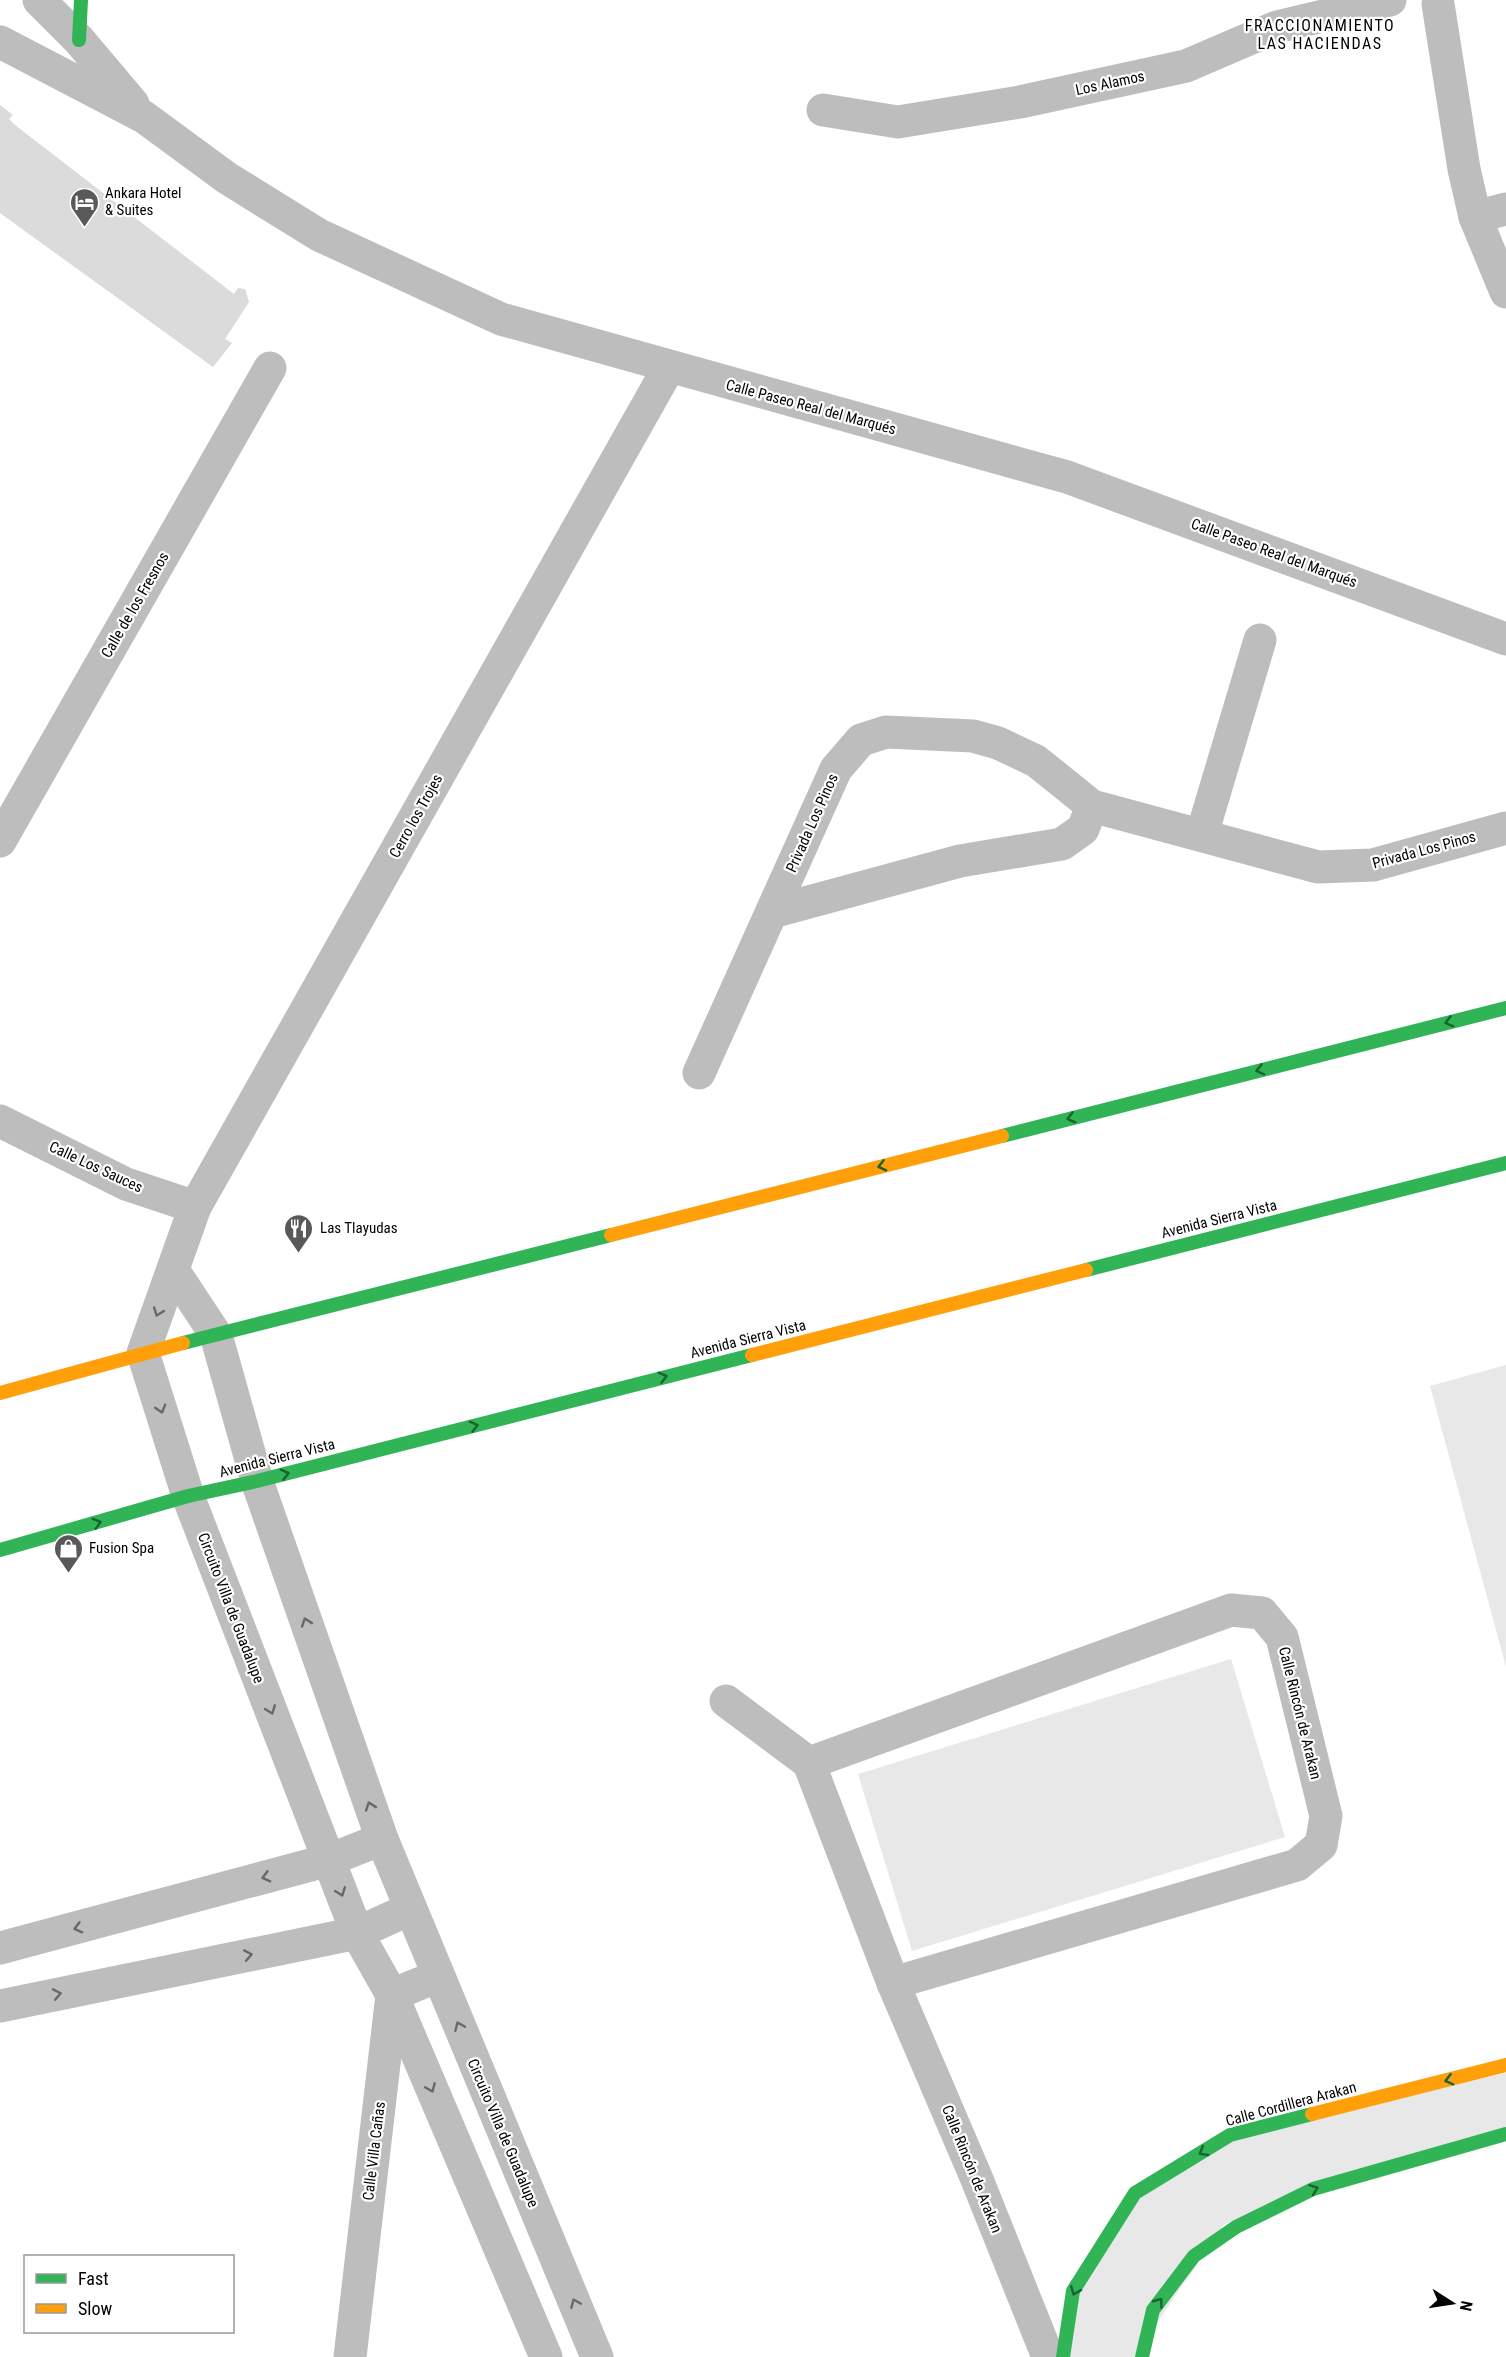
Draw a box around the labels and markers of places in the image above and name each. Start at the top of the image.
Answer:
place label: Ankara Hotel & Suites [105,184,182,219]
hotel icon: Ankara Hotel & Suites [68,186,100,228]
restaurant icon: Las Tlayudas [283,1212,315,1254]
place label: Las Tlayudas [320,1219,398,1237]
shop icon: Fusion Spa [52,1532,84,1574]
place label: Fusion Spa [89,1539,154,1557]

